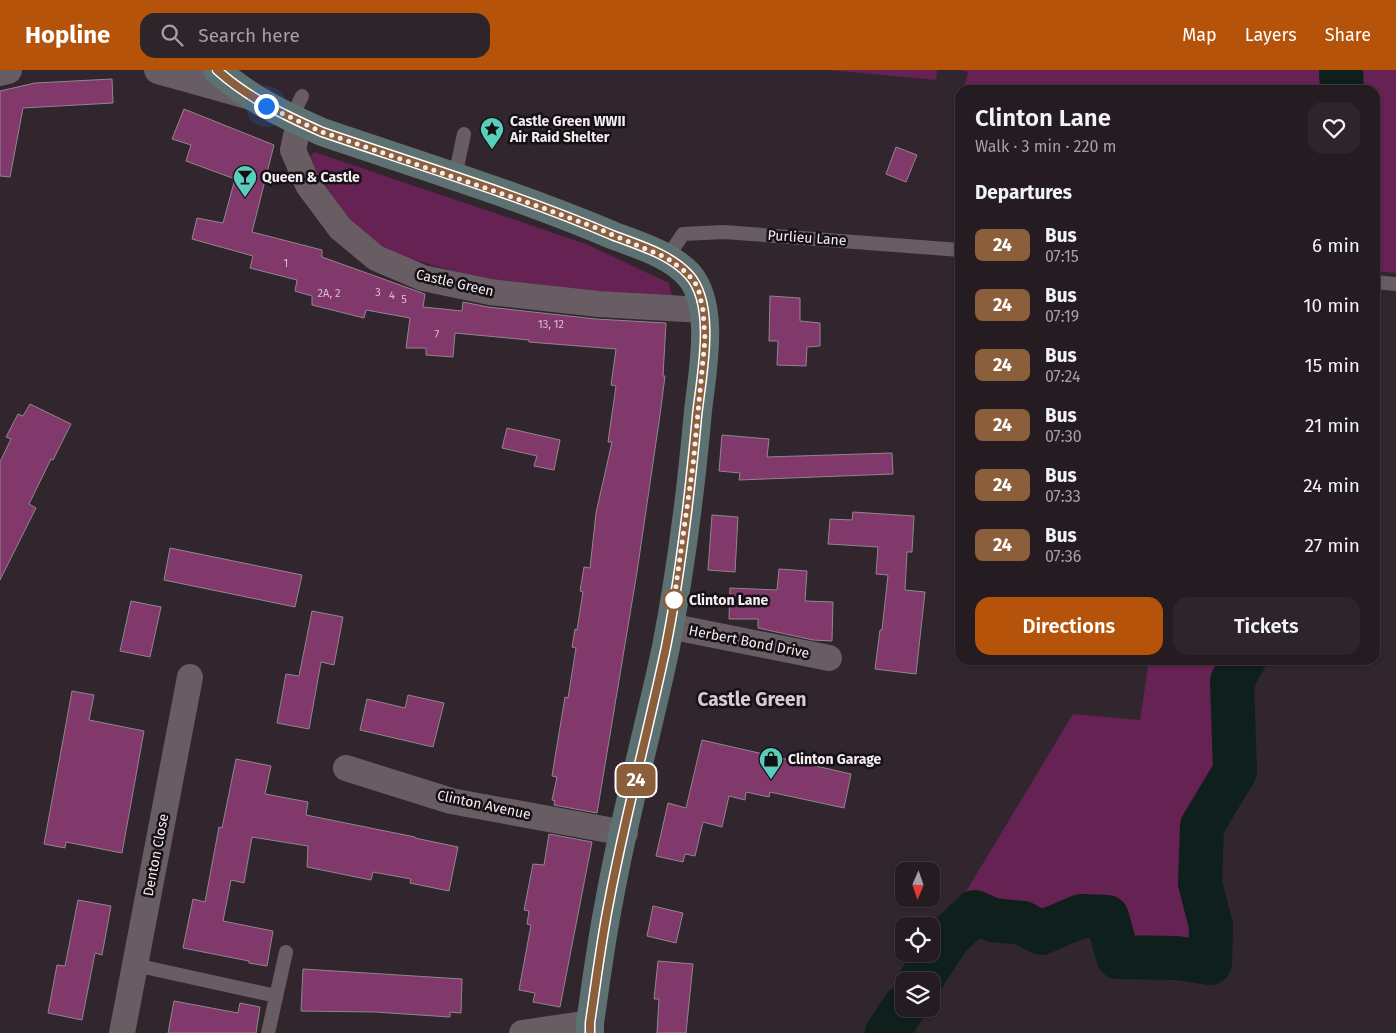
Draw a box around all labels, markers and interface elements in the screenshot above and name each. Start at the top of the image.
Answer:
search box [140,13,490,58]
text: Hopline [25,21,110,49]
icon: search [158,21,186,49]
text: Search here [198,24,300,47]
text: Map [1182,24,1217,46]
text: Layers [1245,24,1297,46]
text: Share [1325,24,1371,46]
your location [254,94,279,119]
button: heart [1308,102,1360,154]
text: Clinton Lane [975,104,1111,132]
place label: Castle Green WWII Air Raid Shelter [509,113,626,146]
place icon: Castle Green WWII Air Raid Shelter [479,116,505,150]
text: Walk · 3 min · 220 m [975,137,1116,156]
bar icon: Queen & Castle [232,164,258,198]
place label: Queen & Castle [262,169,360,186]
text: Departures [975,181,1072,204]
text: Bus [1045,224,1077,247]
street label: Purlieu Lane [767,227,847,249]
text: 24 [993,234,1012,256]
text: 6 min [1312,234,1360,257]
text: 07:15 [1045,247,1079,266]
house number: 1 [284,257,288,270]
street label: Castle Green [414,266,496,300]
text: Bus [1045,284,1077,307]
house number: 3 [375,286,381,299]
house number: 2A, 2 [318,287,340,300]
house number: 4 [389,289,395,302]
house number: 5 [401,293,407,306]
text: 24 [993,294,1012,316]
text: 10 min [1303,294,1360,317]
text: 07:19 [1045,307,1079,326]
house number: 13, 12 [538,318,564,331]
house number: 7 [435,328,440,341]
text: Bus [1045,344,1077,367]
text: 24 [993,354,1012,376]
text: 15 min [1304,354,1360,377]
text: 07:24 [1045,367,1081,386]
text: Bus [1045,404,1077,427]
text: 24 [993,414,1012,436]
text: 21 min [1305,414,1360,437]
text: 07:30 [1045,427,1082,446]
text: Bus [1045,464,1077,487]
text: 24 [993,474,1012,496]
text: 24 min [1303,474,1360,497]
text: 07:33 [1045,487,1081,506]
text: Bus [1045,524,1077,547]
text: 24 [993,534,1012,556]
text: 27 min [1305,534,1360,557]
text: 07:36 [1045,547,1081,566]
marker: Clinton Lane [663,589,685,611]
place label: Clinton Lane [689,592,769,609]
button: Directions [975,597,1163,655]
button: Tickets [1173,597,1360,655]
street label: Herbert Bond Drive [687,622,811,662]
district label: Castle Green [697,688,807,711]
shop icon: Clinton Garage [758,746,784,780]
place label: Clinton Garage [788,751,882,768]
line badge: 24 [614,764,658,796]
text: 24 [627,769,645,791]
street label: Clinton Avenue [436,787,532,823]
street label: Denton Close [140,812,172,898]
north arrow [895,862,940,908]
map controls [895,862,940,1017]
button: locate [895,917,940,962]
button: layers [895,972,940,1017]

